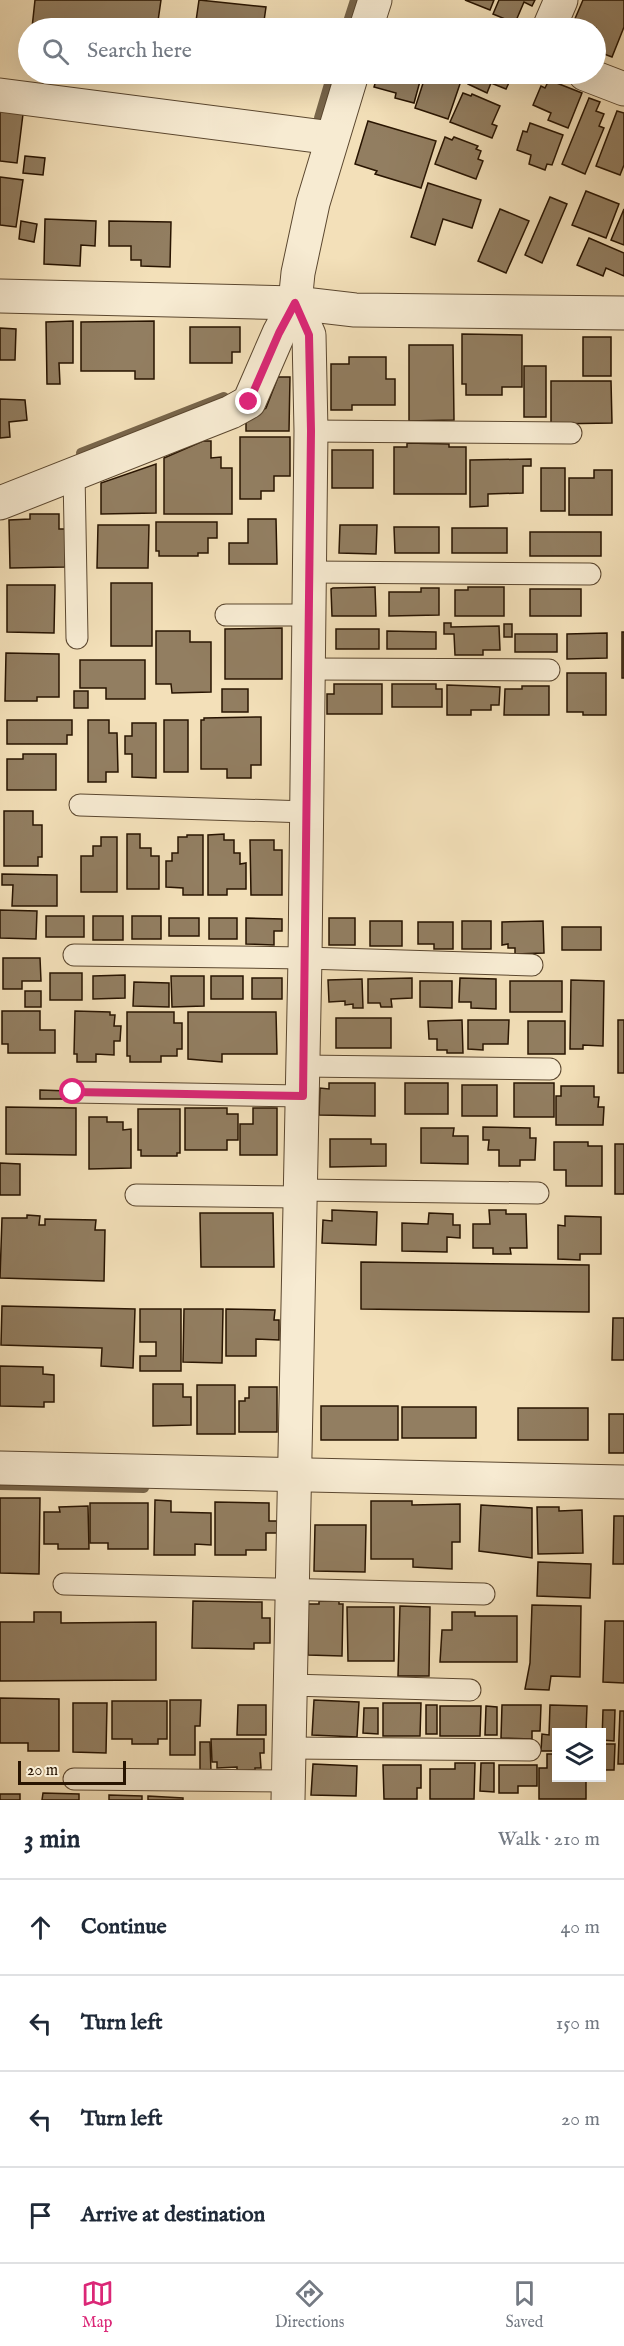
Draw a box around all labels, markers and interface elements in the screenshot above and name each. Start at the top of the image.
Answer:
search box [18,18,606,84]
icon: search [39,35,72,68]
text: Search here [87,37,192,65]
route end [235,388,261,414]
route start [59,1078,85,1104]
map controls [552,1728,606,1782]
button: layers [552,1728,606,1782]
scale bar [18,1758,126,1786]
text: 20 m [27,1761,58,1781]
text: 3 min [24,1823,80,1856]
text: Walk · 210 m [498,1827,600,1852]
icon: ahead [24,1911,57,1944]
text: Continue [81,1913,167,1941]
text: 40 m [561,1915,600,1940]
icon: left [24,2007,57,2040]
text: Turn left [81,2009,163,2037]
text: 150 m [556,2011,600,2036]
icon: left [24,2103,57,2136]
text: Turn left [81,2105,163,2133]
text: 20 m [561,2107,600,2132]
icon: arrive [24,2199,57,2232]
text: Arrive at destination [81,2201,265,2229]
tab: Map [81,2277,114,2333]
tab: Directions [275,2277,344,2333]
tab: Saved [506,2277,543,2333]

